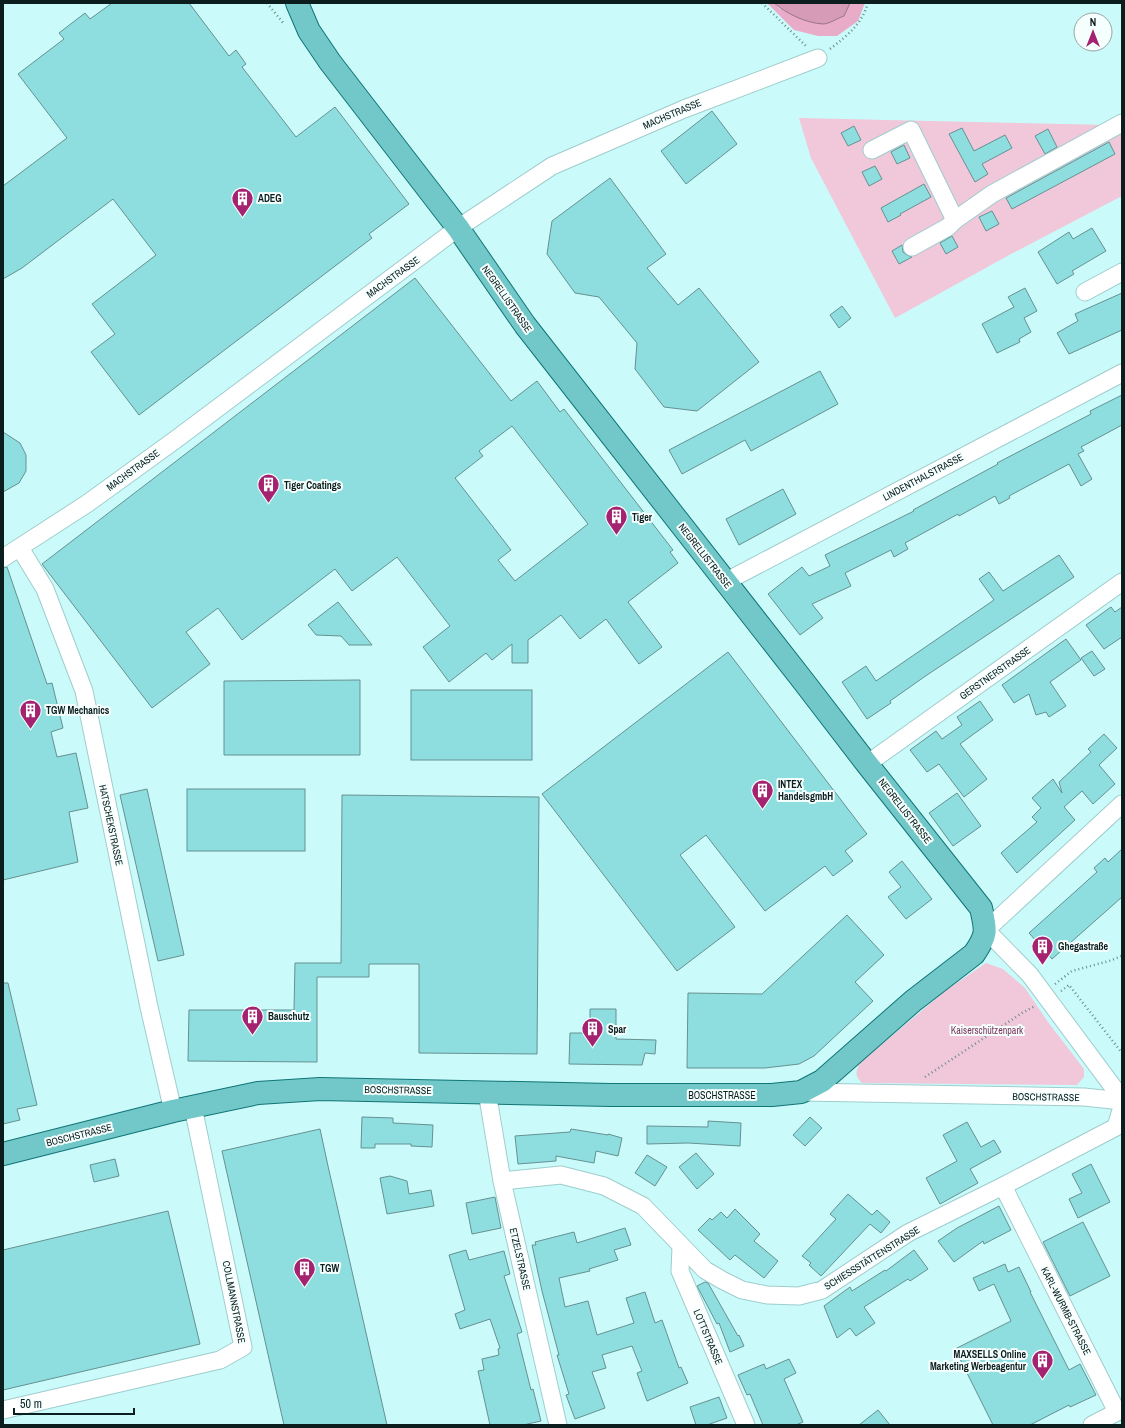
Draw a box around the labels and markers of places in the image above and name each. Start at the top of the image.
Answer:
building icon: ADEG [229,185,255,218]
place label: ADEG [258,192,282,205]
building icon: Tiger Coatings [256,472,282,505]
place label: Tiger Coatings [284,479,342,492]
building icon: Tiger [604,504,630,537]
place label: Tiger [632,511,653,524]
building icon: TGW Mechanics [17,697,43,730]
place label: TGW Mechanics [46,704,110,717]
building icon: INTEX HandelsgmbH [750,777,776,810]
place label: INTEX HandelsgmbH [778,778,833,803]
building icon: Ghegastraße [1029,933,1055,966]
place label: Ghegastraße [1058,940,1109,953]
building icon: Bauschutz [240,1003,266,1036]
place label: Bauschutz [268,1010,309,1023]
building icon: Spar [579,1016,605,1049]
place label: Spar [608,1023,627,1036]
building icon: TGW [291,1255,317,1288]
place label: TGW [320,1262,339,1275]
building icon: MAXSELLS Online Marketing Werbeagentur [1029,1347,1055,1380]
place label: MAXSELLS Online Marketing Werbeagentur [930,1348,1027,1373]

